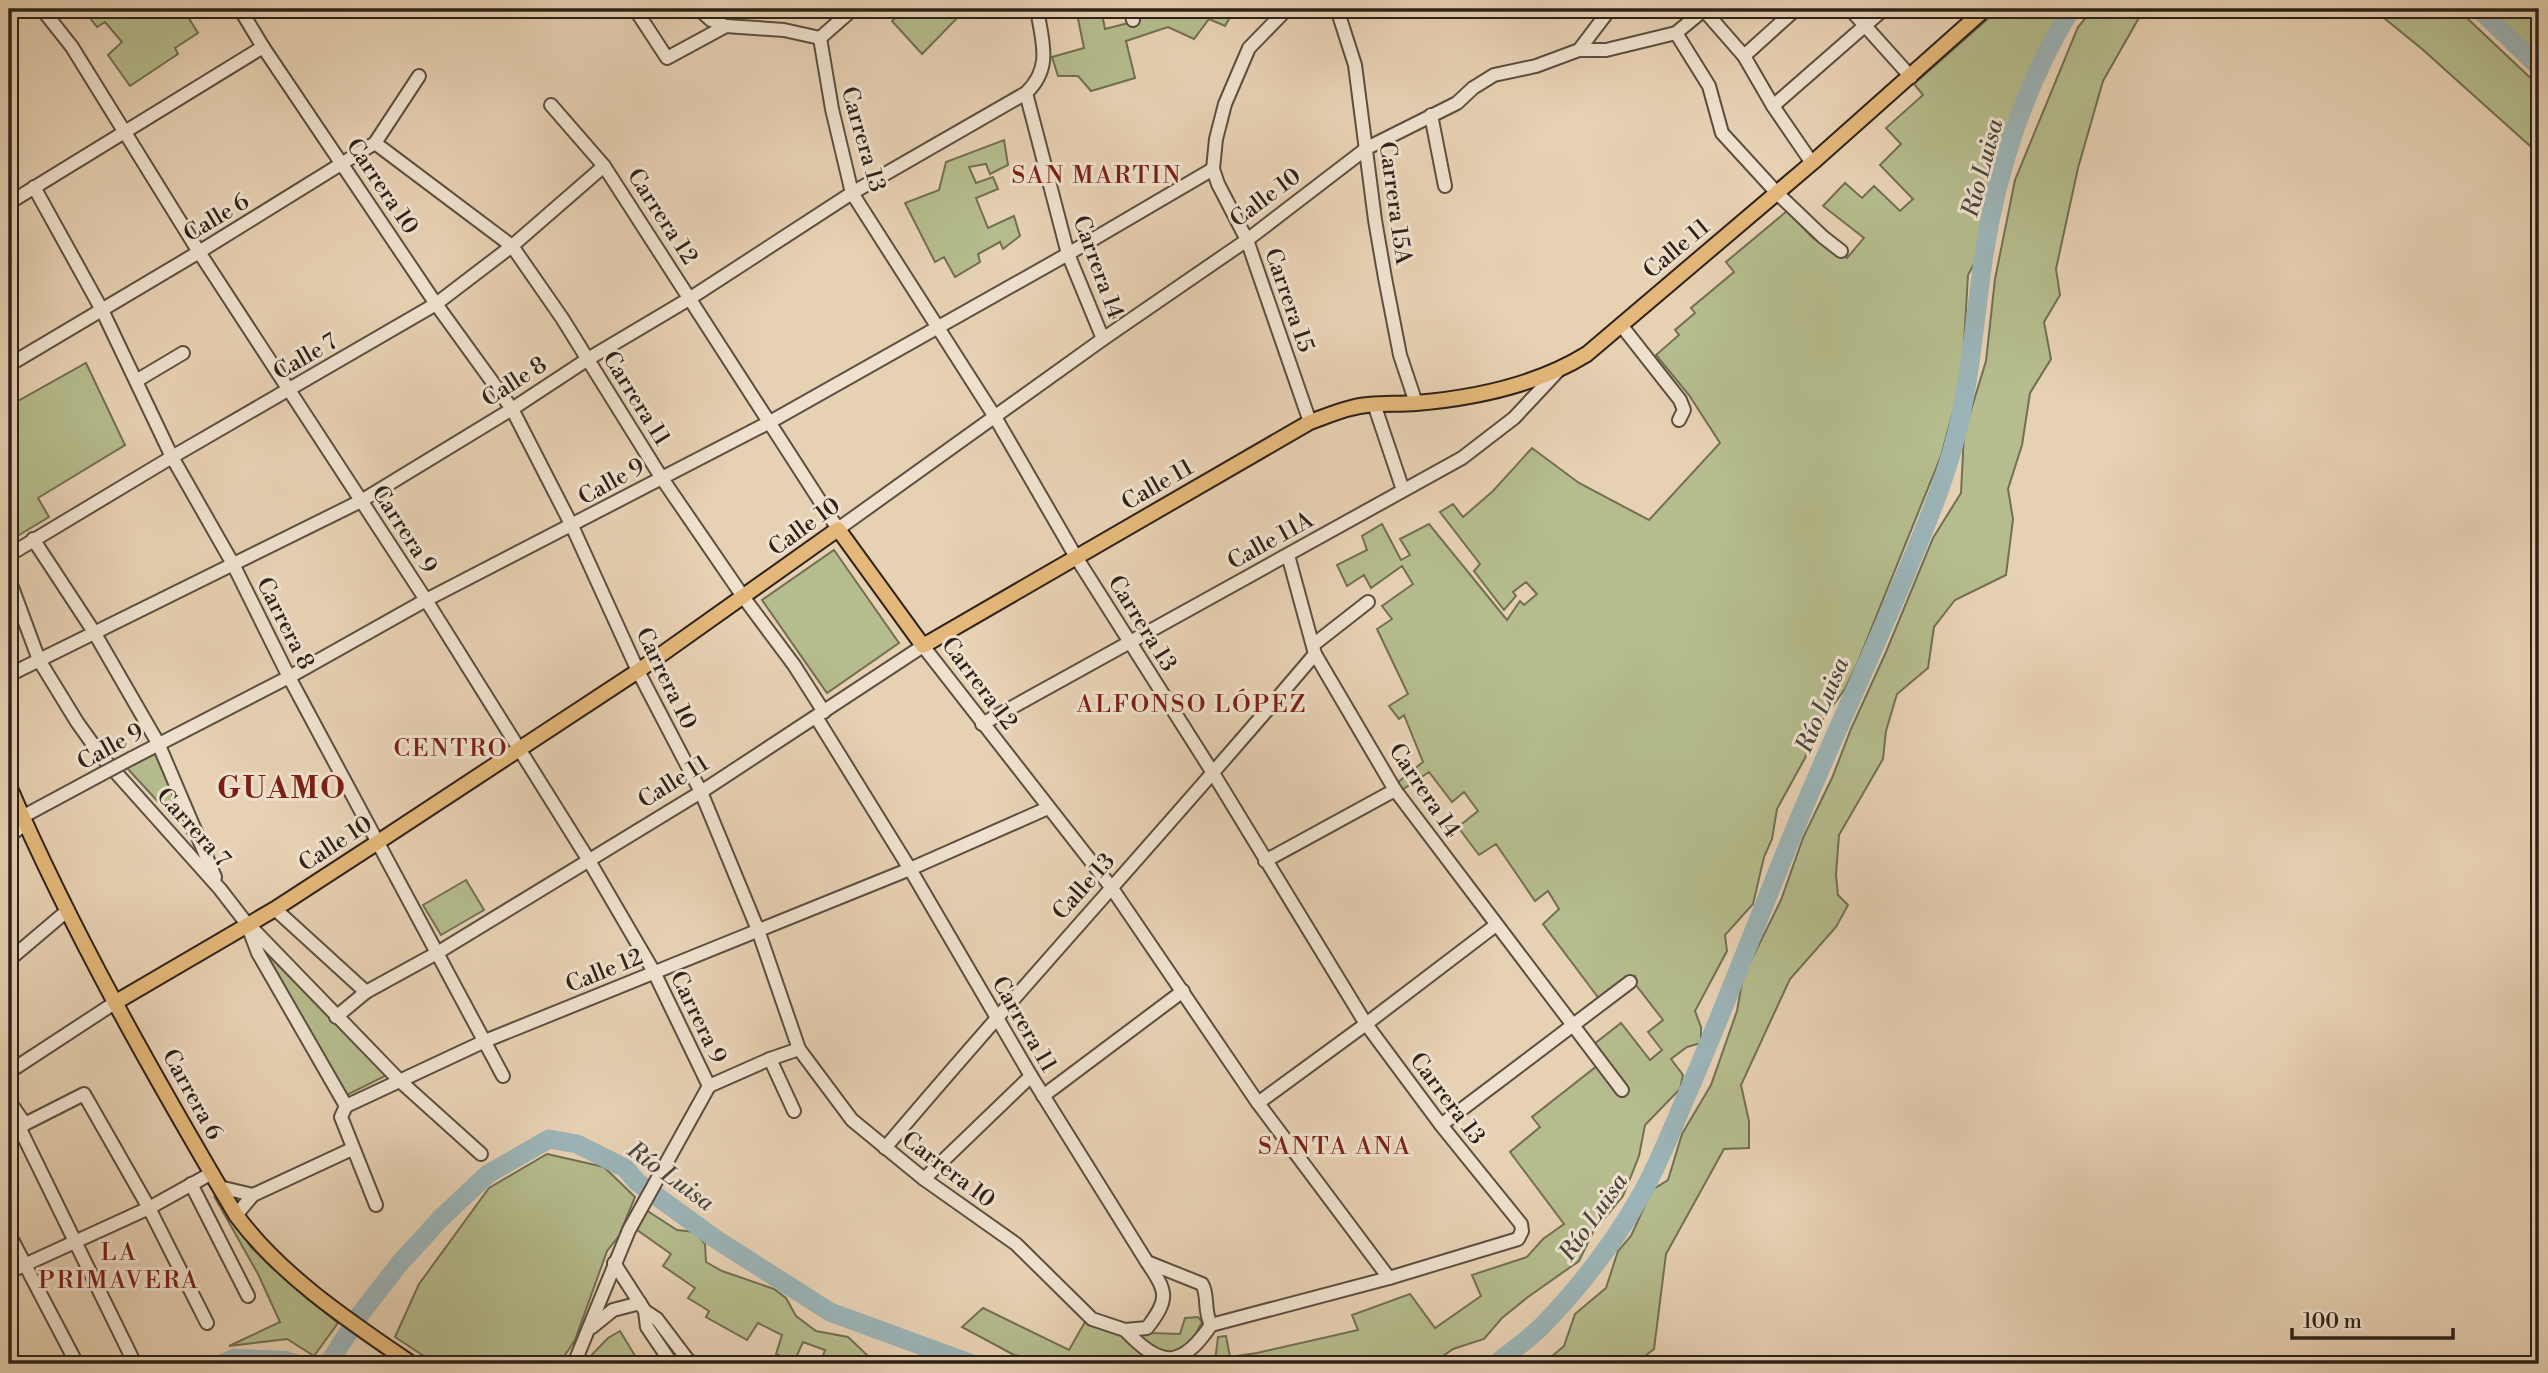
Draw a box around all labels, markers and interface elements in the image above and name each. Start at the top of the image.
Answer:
street label: Carrera 13 [835,83,891,195]
water label: Río Luisa [1955,115,2011,221]
street label: Carrera 10 [340,133,424,240]
street label: Carrera 15A [1373,140,1418,268]
district label: SAN MARTIN [1012,161,1182,191]
street label: Calle 10 [1224,162,1307,234]
street label: Carrera 12 [621,163,704,270]
street label: Calle 6 [179,187,254,248]
street label: Carrera 14 [1066,212,1130,323]
street label: Calle 11 [1638,213,1716,285]
street label: Carrera 15 [1258,245,1320,356]
street label: Calle 7 [269,327,343,386]
street label: Carrera 11 [596,346,676,451]
street label: Calle 8 [477,351,552,413]
street label: Calle 9 [573,452,650,511]
street label: Calle 11 [1117,453,1198,516]
street label: Carrera 9 [365,480,443,579]
street label: Calle 10 [763,491,846,562]
street label: Calle 11A [1223,505,1319,576]
street label: Carrera 13 [1102,570,1183,677]
street label: Carrera 8 [250,573,320,674]
street label: Carrera 10 [629,623,703,734]
street label: Carrera 12 [935,632,1023,736]
water label: Río Luisa [1789,653,1857,758]
district label: ALFONSO LÓPEZ [1076,688,1307,720]
street label: Calle 9 [72,717,149,776]
district label: CENTRO [393,734,509,764]
street label: Carrera 14 [1382,738,1466,843]
street label: Calle 11 [633,749,714,814]
district label: GUAMO [217,770,347,808]
street label: Carrera 7 [150,782,236,873]
street label: Calle 10 [294,810,377,878]
street label: Calle 13 [1047,848,1121,926]
street label: Calle 12 [562,943,647,999]
street label: Carrera 9 [664,967,732,1068]
street label: Carrera 11 [986,972,1063,1077]
street label: Carrera 6 [156,1044,228,1145]
street label: Carrera 13 [1404,1047,1491,1150]
street label: Carrera 10 [896,1126,1001,1214]
district label: SANTA ANA [1258,1132,1412,1162]
water label: Río Luisa [620,1135,720,1219]
water label: Río Luisa [1552,1167,1635,1268]
district label: LA PRIMAVERA [38,1238,200,1296]
scale bar [2292,1296,2454,1340]
text: 100 m [2303,1309,2362,1335]

